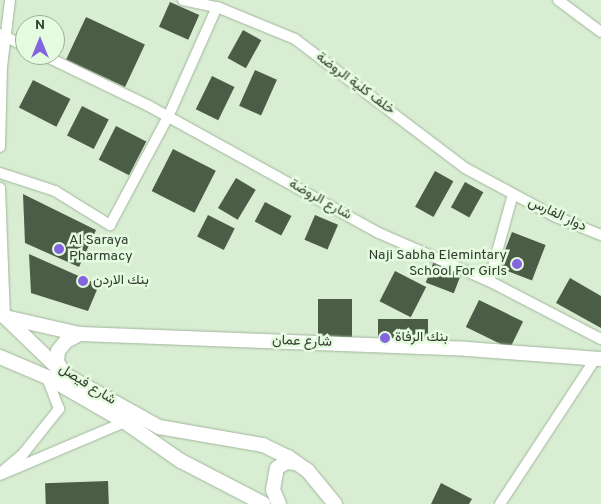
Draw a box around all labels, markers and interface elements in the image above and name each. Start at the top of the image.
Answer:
north arrow [15,15,65,65]
text: N [35,17,45,34]
street label: خلف كلية الروضة [312,49,398,119]
street label: شارع الروضة [286,176,354,224]
street label: دوار الفارس [525,194,589,236]
place label: Al Saraya Pharmacy [69,233,133,266]
marker: Al Saraya Pharmacy [53,243,65,255]
place label: Naji Sabha Elemintary School For Girls [369,248,507,280]
marker: Naji Sabha Elemintary School For Girls [511,258,523,270]
place label: بنك الاردن [93,273,149,289]
marker: بنك الاردن [77,275,89,287]
place label: بنك الرفاة [395,330,448,346]
marker: بنك الرفاة [379,332,391,344]
street label: شارع عمان [272,333,332,351]
street label: شارع فيصل [55,361,119,409]

